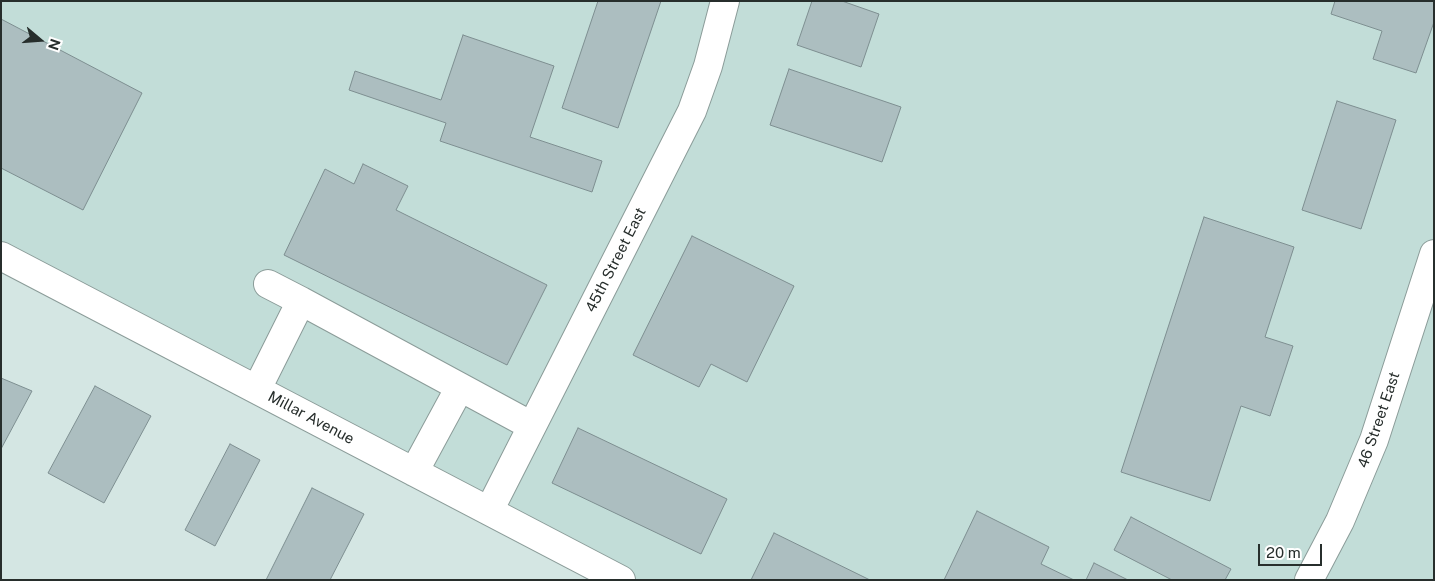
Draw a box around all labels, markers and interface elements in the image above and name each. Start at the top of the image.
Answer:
north arrow [15,15,65,65]
text: N [45,37,64,52]
street label: 45th Street East [582,205,650,315]
street label: 46 Street East [1354,370,1404,470]
street label: Millar Avenue [265,388,357,448]
scale bar [1260,534,1324,566]
text: 20 m [1266,544,1301,561]

